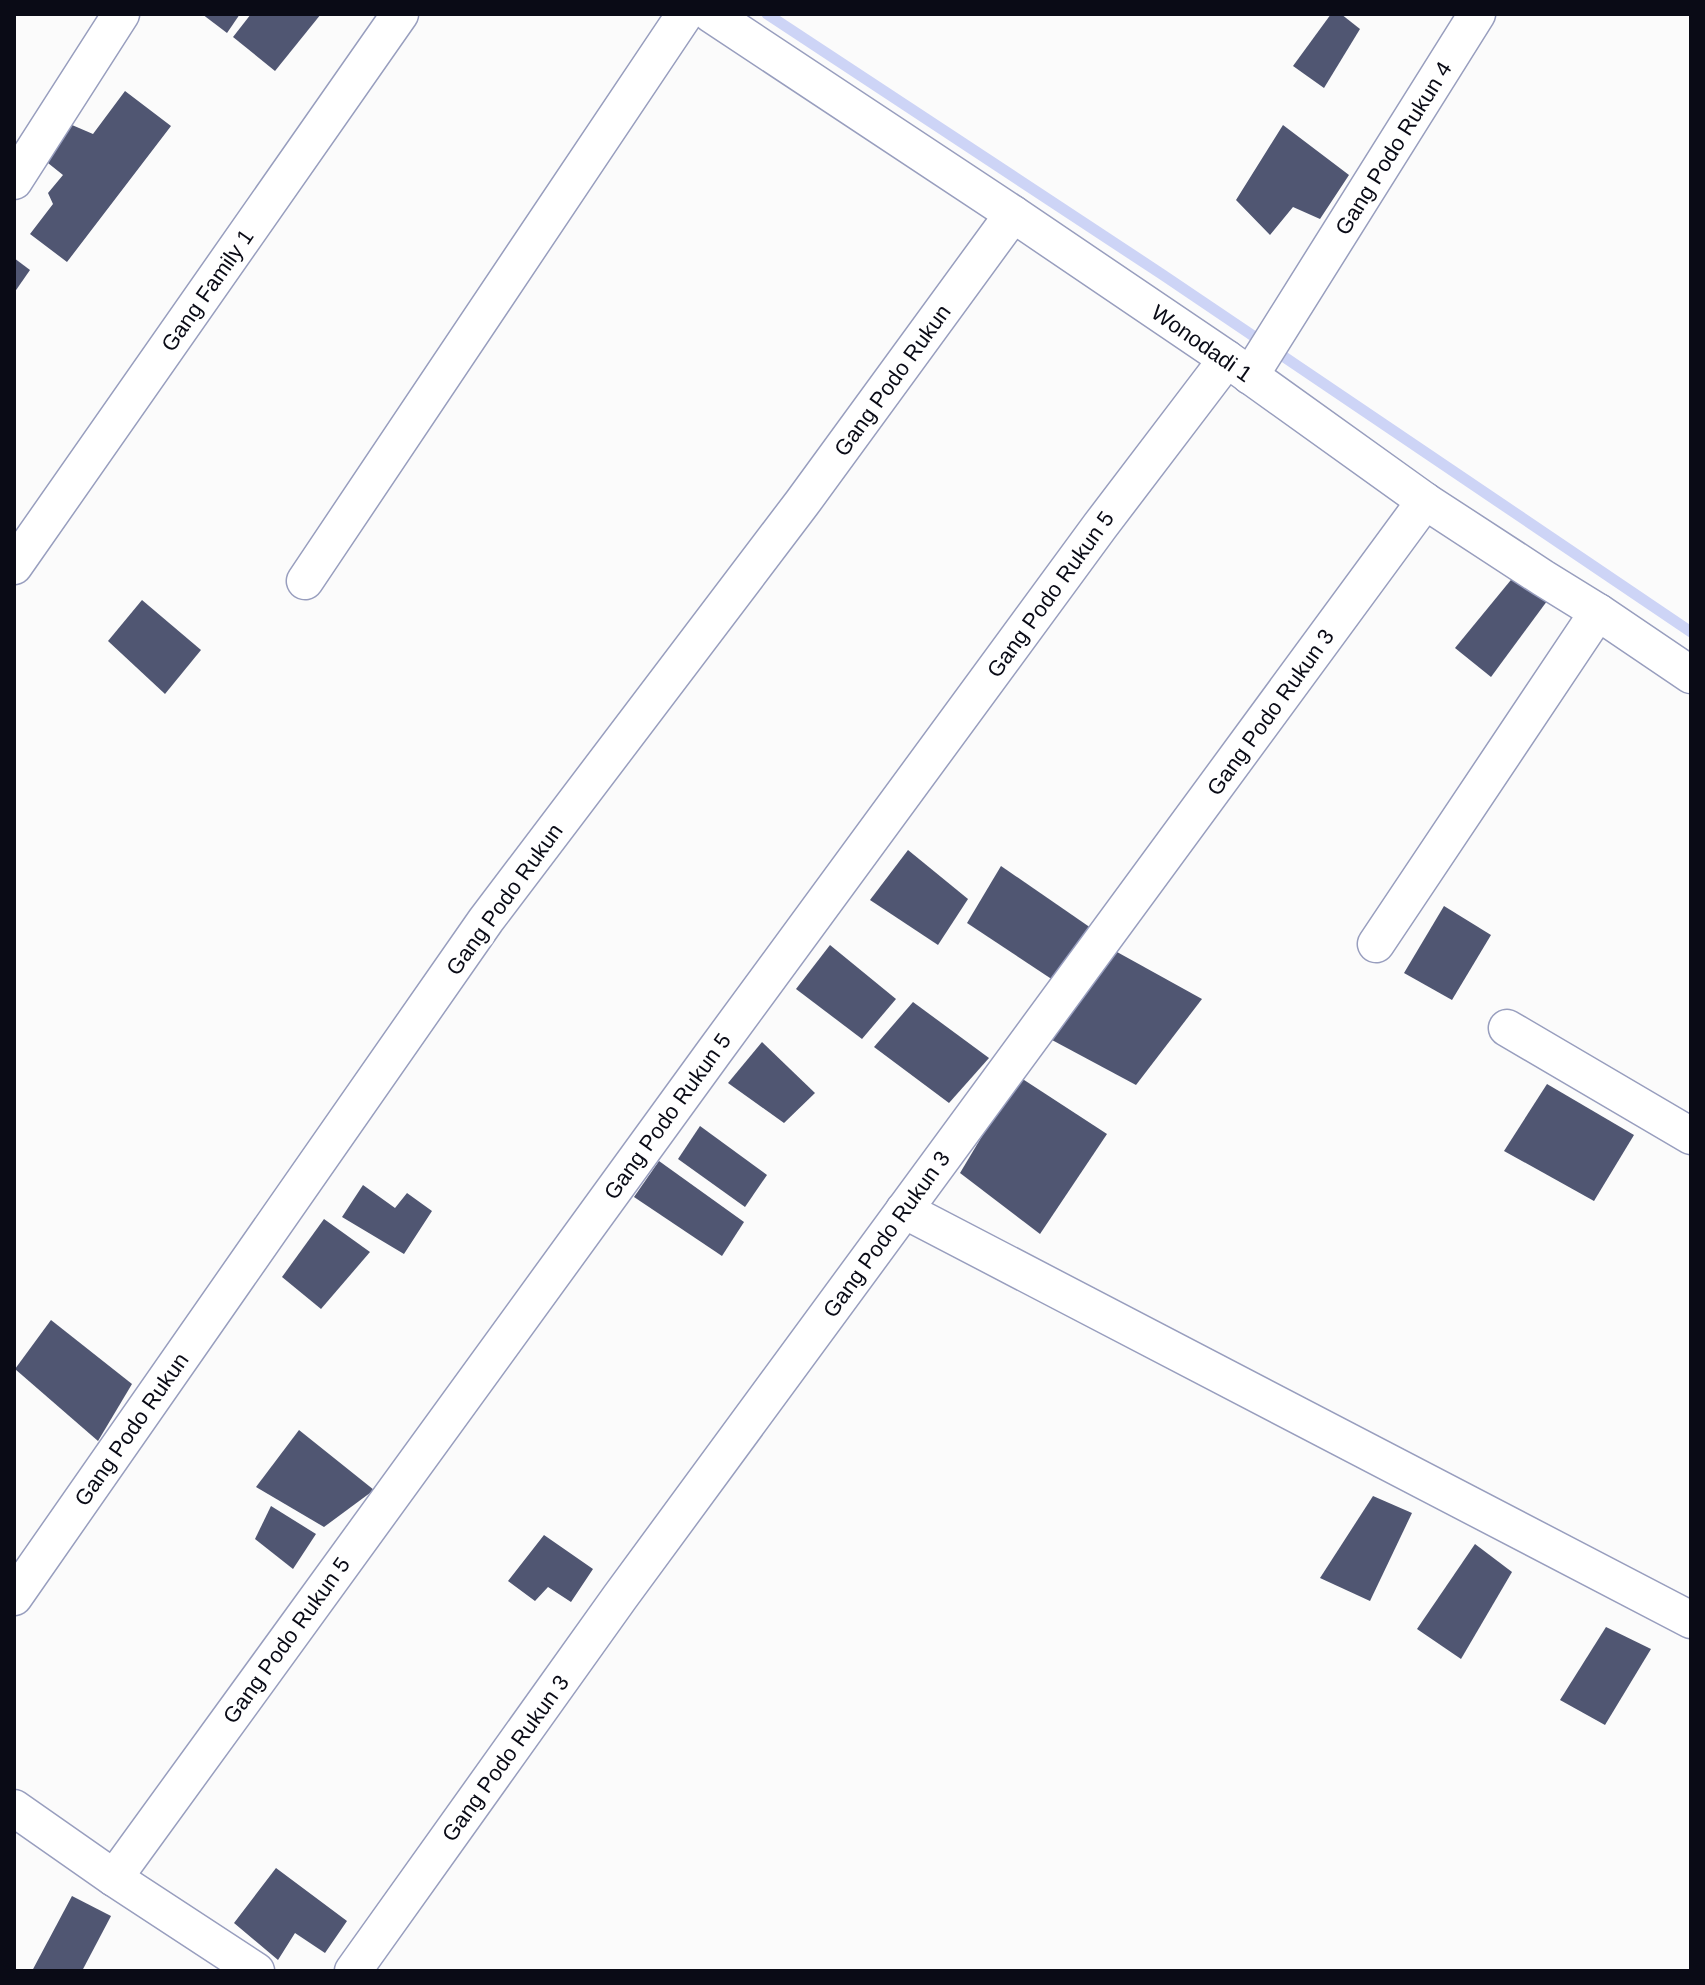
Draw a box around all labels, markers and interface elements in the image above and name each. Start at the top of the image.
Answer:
street label: Gang Podo Rukun 4 [1330,57,1457,239]
street label: Gang Family 1 [156,225,259,356]
street label: Gang Podo Rukun [829,300,956,461]
street label: Wonodadi 1 [1147,300,1257,387]
street label: Gang Podo Rukun 5 [982,506,1119,682]
street label: Gang Podo Rukun 3 [1202,624,1339,800]
street label: Gang Podo Rukun [441,819,568,980]
street label: Gang Podo Rukun 5 [599,1028,736,1204]
street label: Gang Podo Rukun 3 [818,1146,955,1322]
street label: Gang Podo Rukun [69,1348,194,1511]
street label: Gang Podo Rukun 5 [218,1552,355,1728]
street label: Gang Podo Rukun 3 [437,1670,574,1846]

